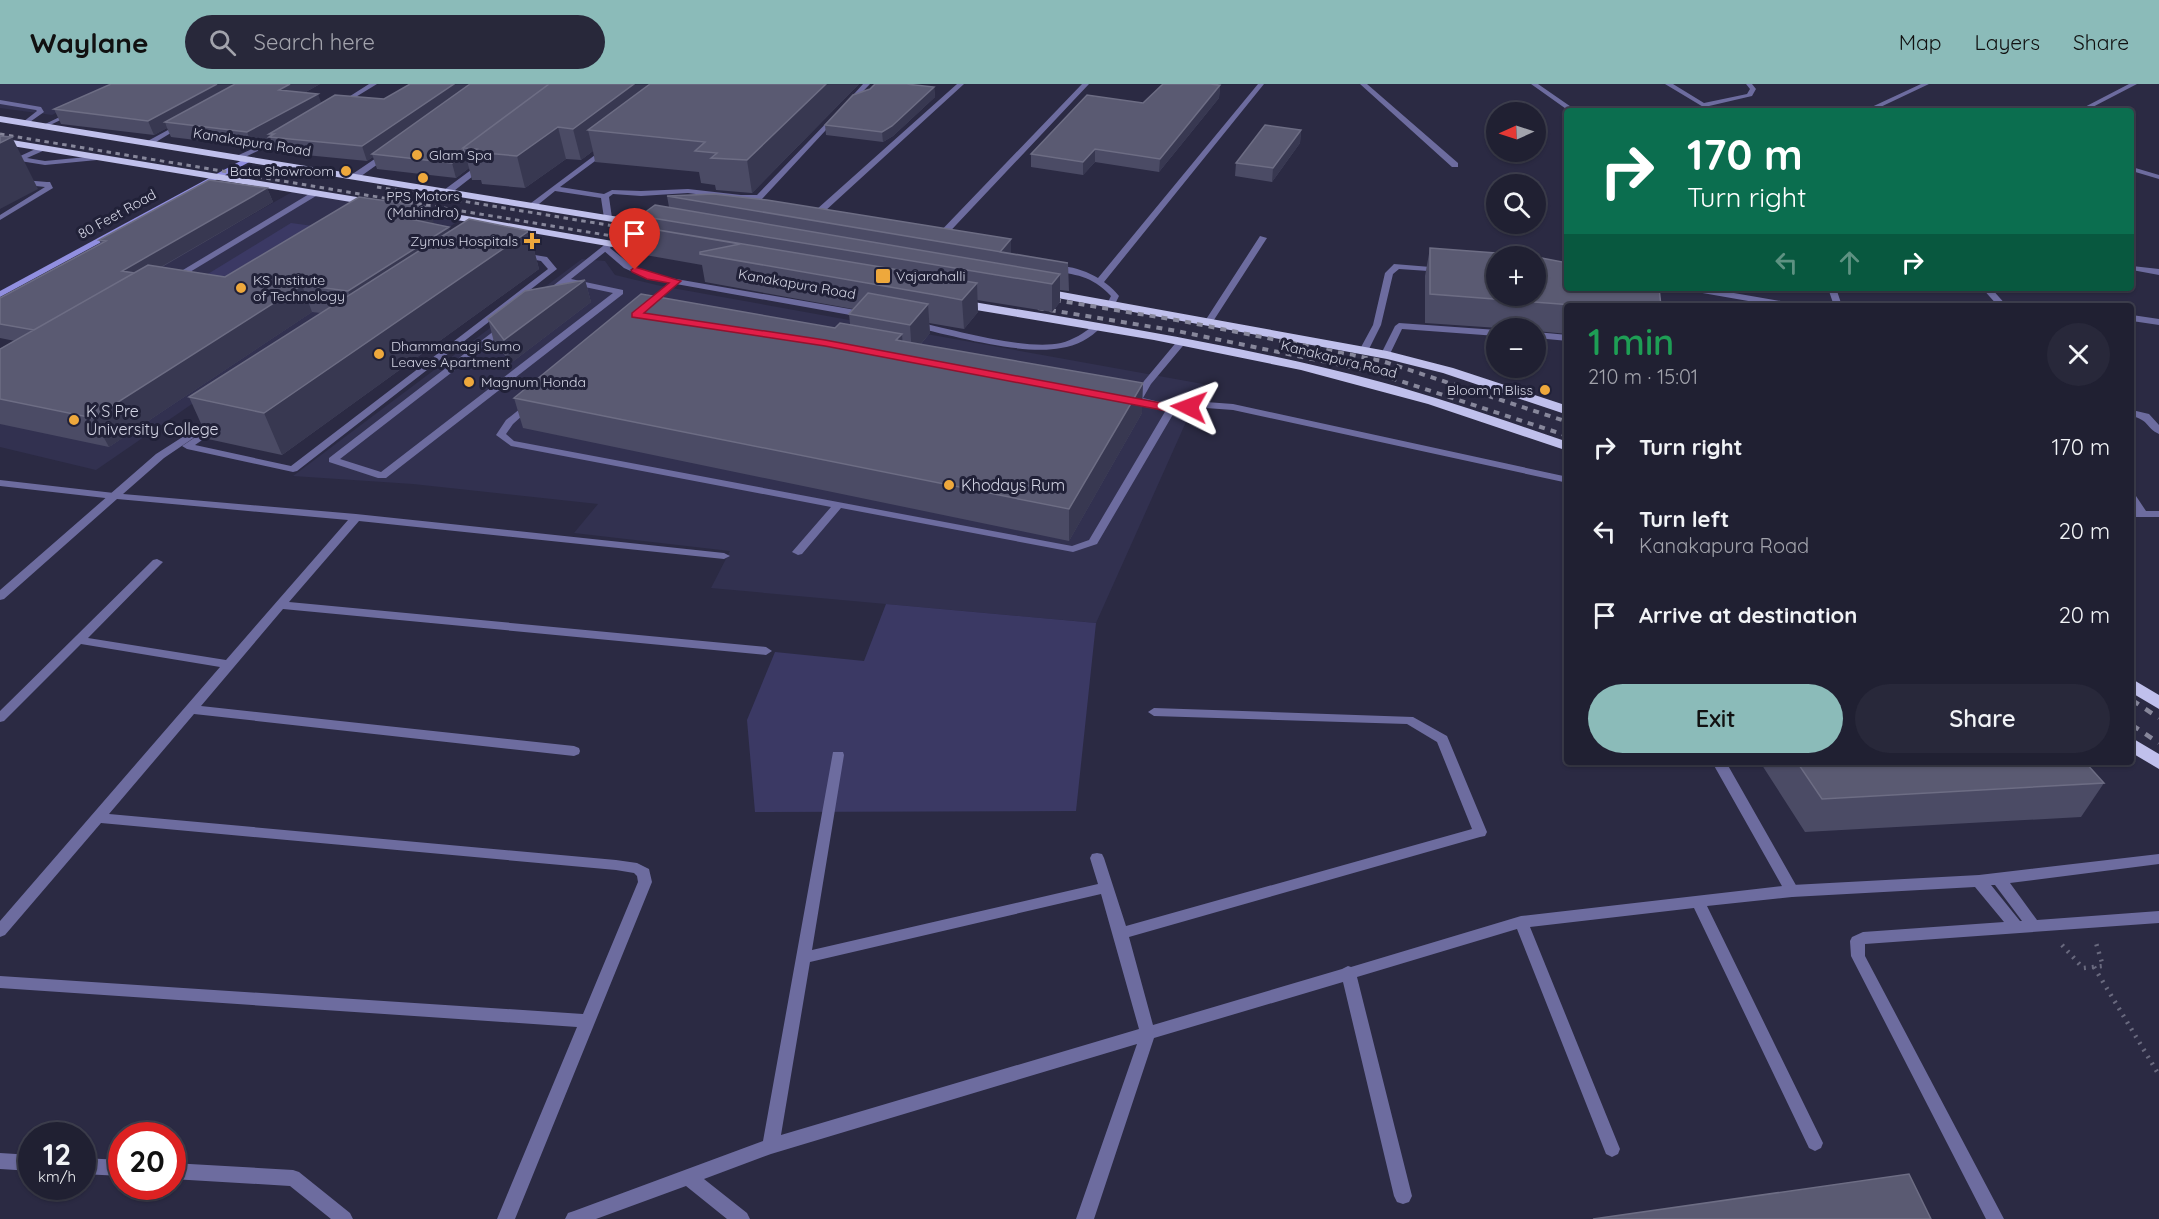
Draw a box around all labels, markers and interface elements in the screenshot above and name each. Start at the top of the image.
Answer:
search box [185,15,605,69]
text: Waylane [30,25,149,60]
icon: search [206,26,239,59]
text: Search here [254,28,375,56]
text: Map [1899,29,1942,55]
text: Layers [1975,29,2040,55]
text: Share [2073,29,2129,55]
north arrow [1486,102,1546,162]
map controls [1486,102,1546,378]
street label: Kanakapura Road [192,124,312,160]
text: 170 m [1687,128,1803,181]
icon: right [1588,132,1666,210]
place label: Glam Spa [429,146,492,164]
marker: Glam Spa [410,148,424,162]
place label: Bata Showroom [230,162,334,180]
marker: Bata Showroom [339,164,353,178]
marker: PPS Motors (Mahindra) [416,171,430,185]
button: search [1486,174,1546,234]
text: Turn right [1687,180,1806,214]
street label: 80 Feet Road [75,185,159,243]
place label: PPS Motors (Mahindra) [386,187,460,221]
pin [609,208,660,270]
icon: arrive [618,217,651,250]
place label: Zymus Hospitals [410,232,518,250]
marker: Zymus Hospitals [523,232,541,250]
button: + [1486,246,1546,306]
icon: left [1770,246,1803,279]
icon: ahead [1833,246,1866,279]
icon: right [1896,246,1929,279]
street label: Kanakapura Road [737,265,857,303]
marker: Vajarahalli [874,267,892,285]
place label: Vajarahalli [896,267,965,285]
place label: KS Institute of Technology [253,271,345,305]
marker: KS Institute of Technology [234,281,248,295]
button: − [1486,318,1546,378]
text: 1 min [1588,319,1674,364]
button: close [2047,323,2110,386]
street label: Kanakapura Road [1279,336,1399,382]
place label: Dhammanagi Sumo Leaves Apartment [391,337,521,371]
marker: Dhammanagi Sumo Leaves Apartment [372,347,386,361]
text: 210 m · 15:01 [1588,364,1698,389]
place label: Magnum Honda [481,373,586,391]
marker: Magnum Honda [462,375,476,389]
position arrow [1157,375,1221,439]
place label: Bloom n Bliss [1447,381,1533,399]
marker: Bloom n Bliss [1538,383,1552,397]
place label: K S Pre University College [86,401,218,439]
marker: K S Pre University College [67,413,81,427]
icon: right [1588,431,1621,464]
text: Turn right [1639,433,1743,461]
text: 170 m [2051,433,2110,461]
place label: Khodays Rum [961,475,1065,495]
marker: Khodays Rum [942,478,956,492]
text: Turn left [1639,505,1729,533]
icon: left [1588,515,1621,548]
text: 20 m [2059,517,2110,545]
text: Kanakapura Road [1639,533,1809,558]
icon: arrive [1588,599,1621,632]
text: Arrive at destination [1639,601,1857,629]
text: 20 m [2059,601,2110,629]
button: Exit [1588,684,1843,753]
button: Share [1855,684,2110,753]
speed limit sign: 20 [108,1122,186,1200]
text: 12 [43,1135,71,1173]
text: km/h [38,1167,76,1186]

